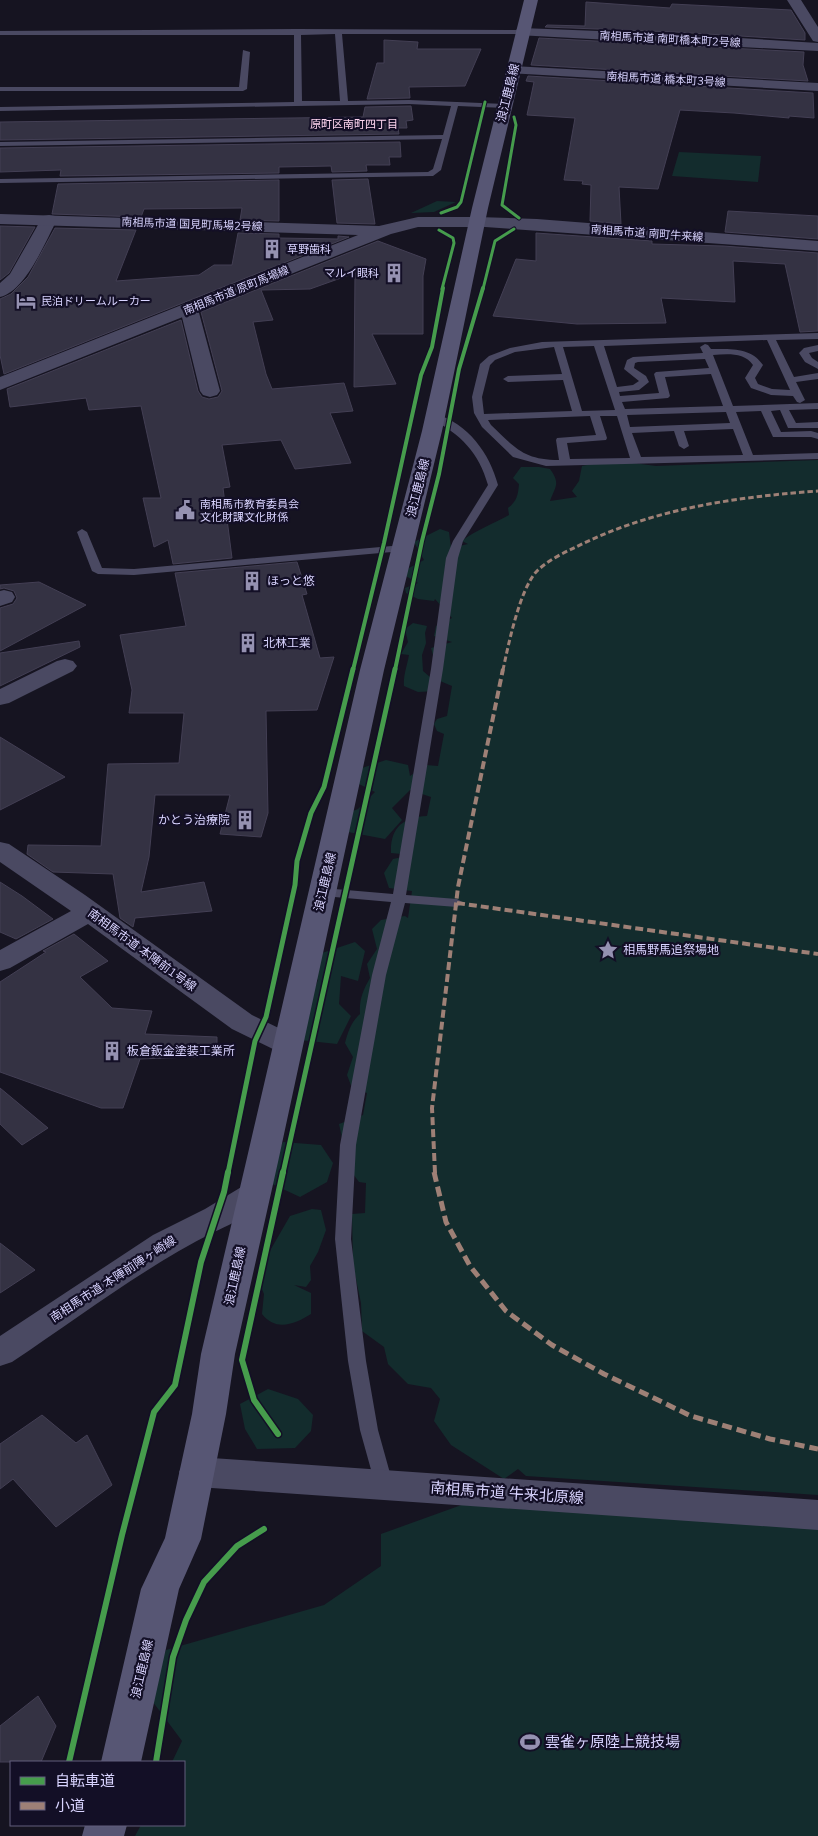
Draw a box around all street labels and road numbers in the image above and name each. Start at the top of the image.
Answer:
street label: 南相馬市道 南町橋本町2号線 [599,28,741,50]
street label: 浪江鹿島線 [493,62,522,124]
street label: 南相馬市道 橋本町3号線 [606,69,726,89]
street label: 南相馬市道 国見町馬場2号線 [121,215,263,233]
street label: 南相馬市道 南町牛来線 [590,222,704,244]
street label: 南相馬市道 原町馬場線 [181,262,291,318]
street label: 浪江鹿島線 [403,457,432,519]
street label: 浪江鹿島線 [310,851,339,913]
street label: 南相馬市道 本陣前1号線 [85,905,199,994]
street label: 南相馬市道 本陣前陣ヶ崎線 [47,1232,179,1325]
street label: 浪江鹿島線 [221,1245,248,1307]
street label: 南相馬市道 牛来北原線 [430,1478,584,1507]
street label: 浪江鹿島線 [127,1638,156,1700]

